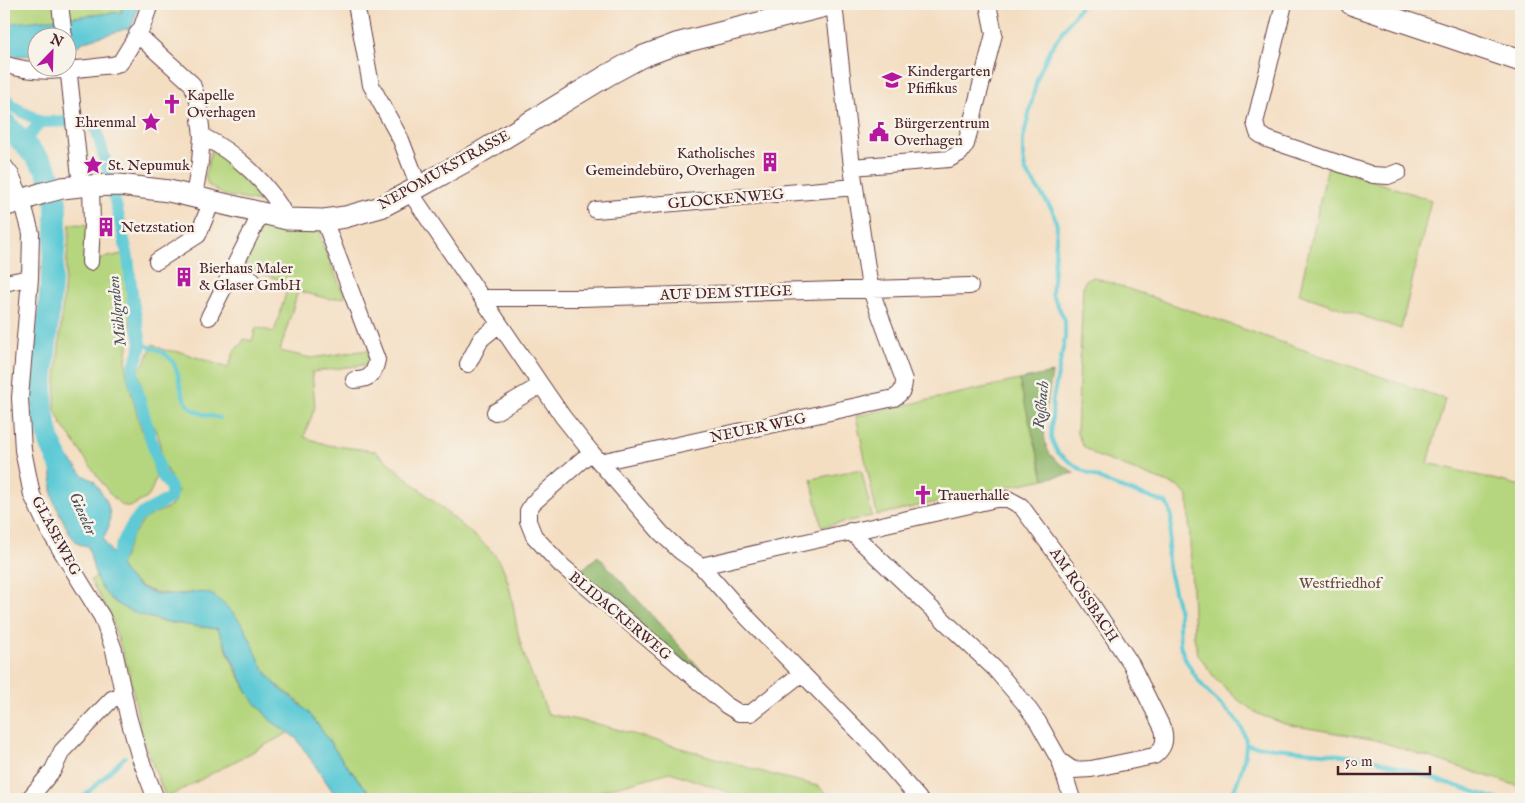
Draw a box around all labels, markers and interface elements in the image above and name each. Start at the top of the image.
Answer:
north arrow [28,28,78,78]
text: N [47,30,66,52]
place label: Kindergarten Pfiffikus [907,62,990,98]
school or university icon: Kindergarten Pfiffikus [881,69,903,91]
place label: Kapelle Overhagen [187,86,256,122]
church icon: Kapelle Overhagen [161,93,183,115]
place icon: Ehrenmal [140,111,162,133]
place label: Ehrenmal [75,113,137,132]
place label: Bürgerzentrum Overhagen [894,114,990,150]
public building icon: Bürgerzentrum Overhagen [868,121,890,143]
street label: NEPOMUKSTRASSE [375,126,513,214]
place label: Katholisches Gemeindebüro, Overhagen [585,144,755,180]
building icon: Katholisches Gemeindebüro, Overhagen [759,151,781,173]
place icon: St. Nepumuk [82,154,104,176]
place label: St. Nepumuk [108,156,191,175]
street label: GLOCKENWEG [667,184,785,214]
building icon: Netzstation [95,216,117,238]
place label: Netzstation [121,218,195,237]
place label: Bierhaus Maler & Glaser GmbH [199,259,301,295]
building icon: Bierhaus Maler & Glaser GmbH [173,266,195,288]
water label: Mühlgraben [104,274,132,348]
street label: AUF DEM STIEGE [658,281,793,305]
water label: Roßbach [1030,380,1054,430]
street label: NEUER WEG [708,409,808,447]
church icon: Trauerhalle [912,484,934,506]
place label: Trauerhalle [938,486,1009,505]
water label: Gieseler [64,489,101,540]
street label: GLASEWEG [27,493,85,579]
street label: AM ROSSBACH [1045,543,1123,646]
street label: BLIDACKERWEG [565,568,675,664]
park label: Westfriedhof [1299,574,1384,593]
scale bar [1338,743,1430,775]
text: 50 m [1345,752,1373,771]

